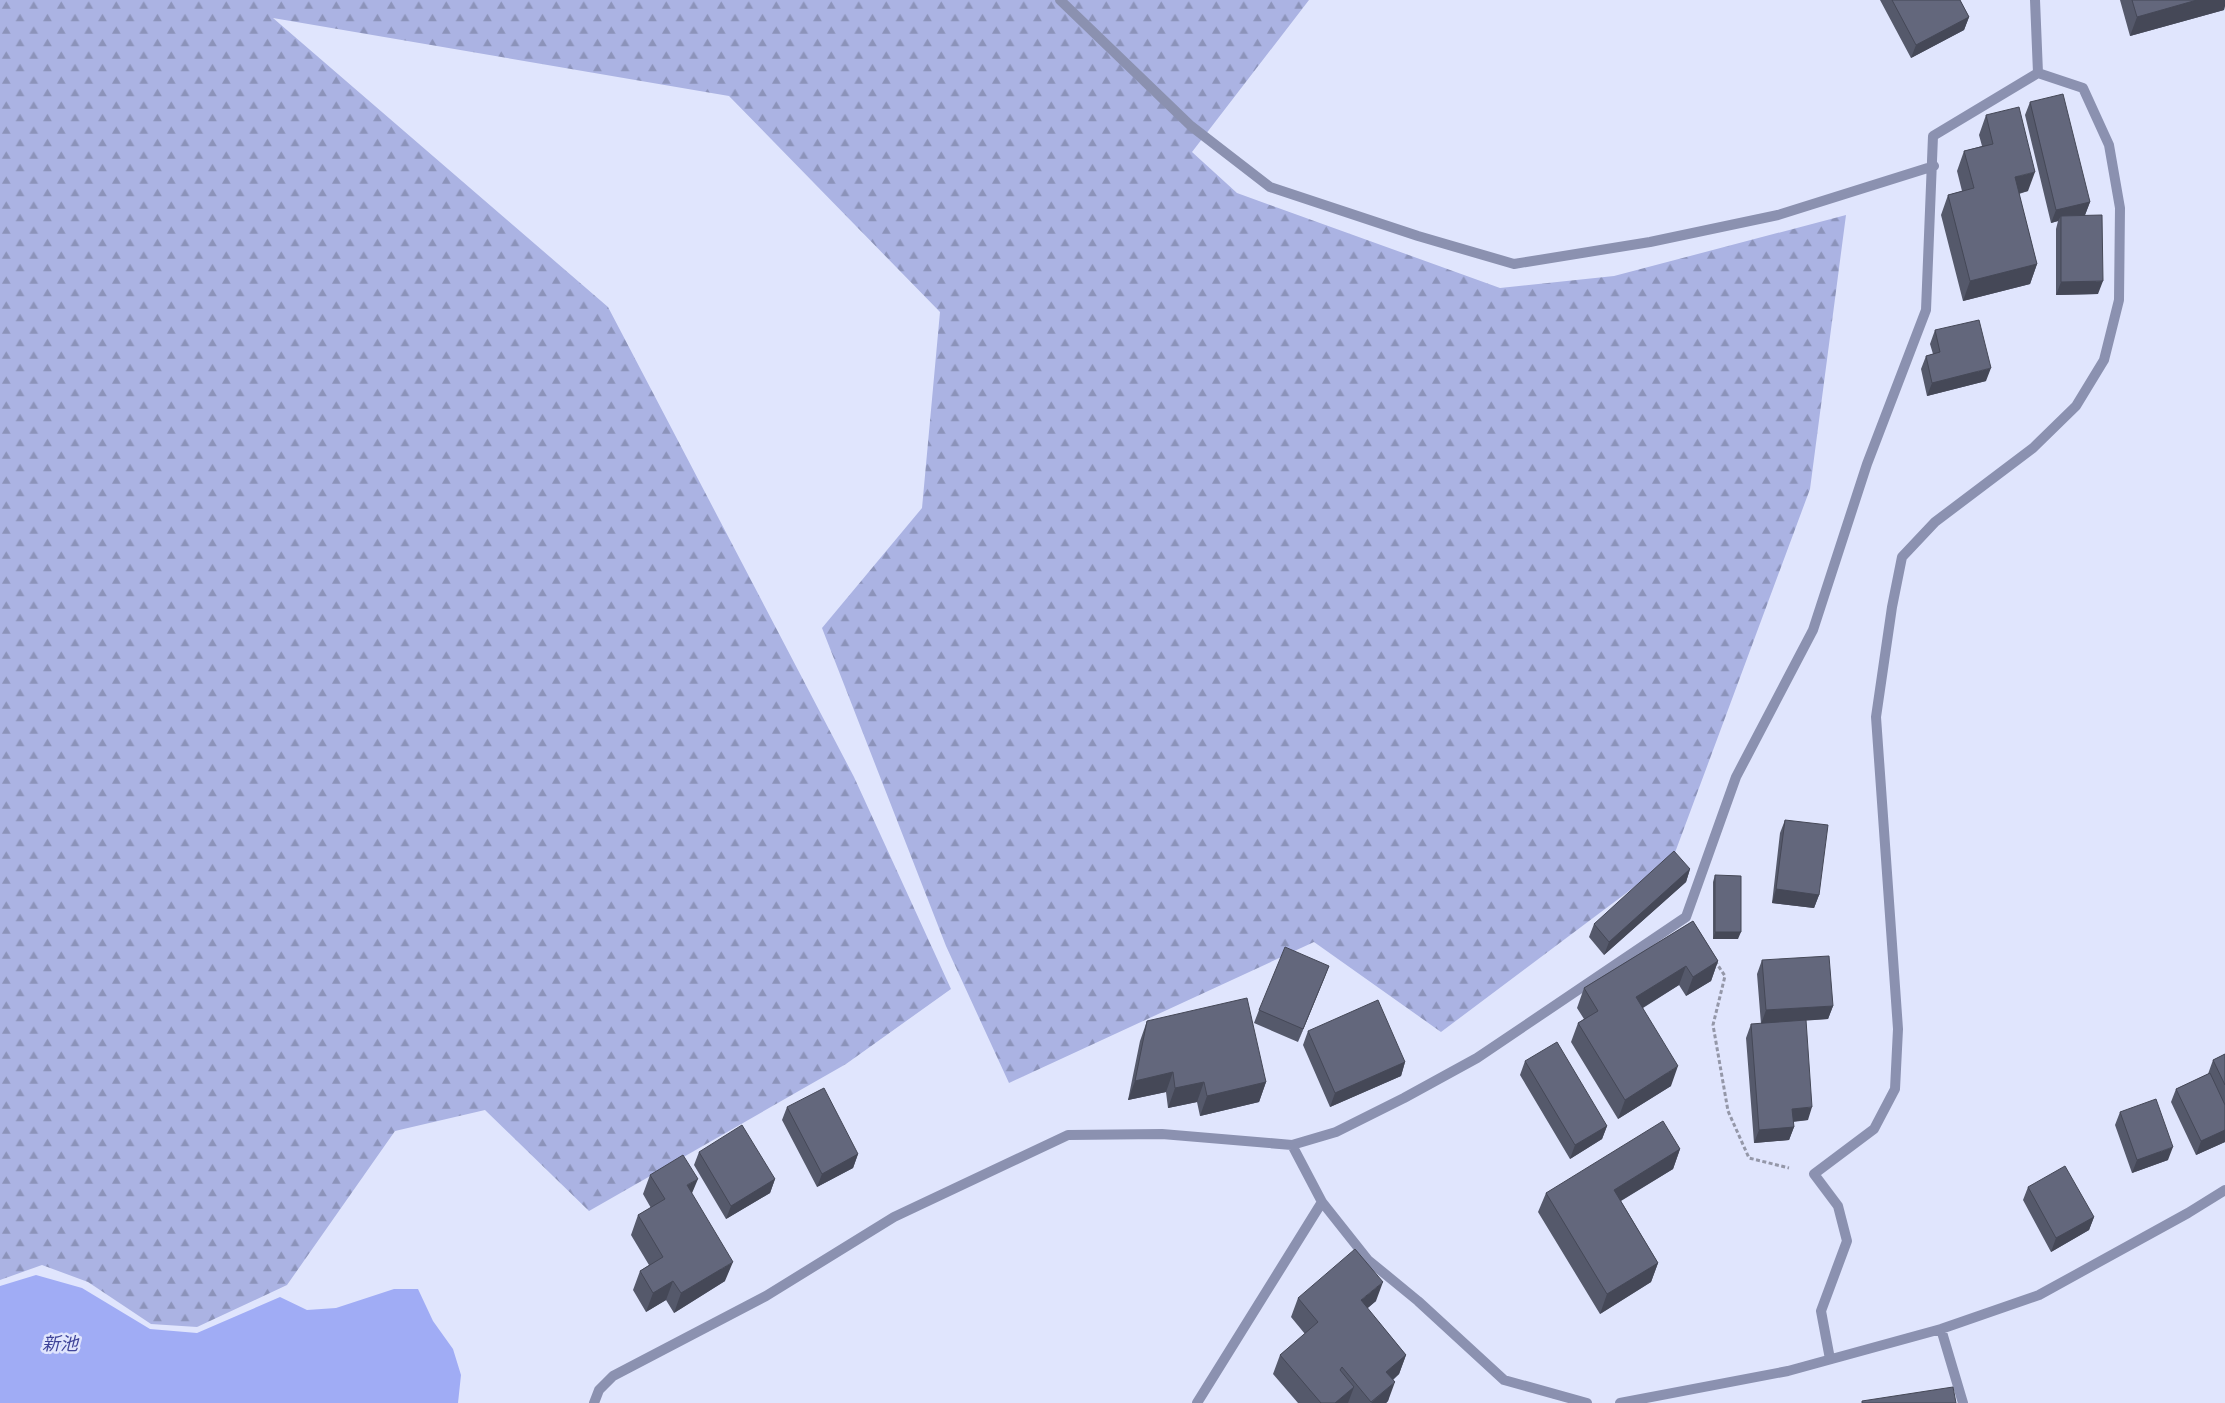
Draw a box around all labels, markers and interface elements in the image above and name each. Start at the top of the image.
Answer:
water label: 新池 [42,1333,80,1355]

